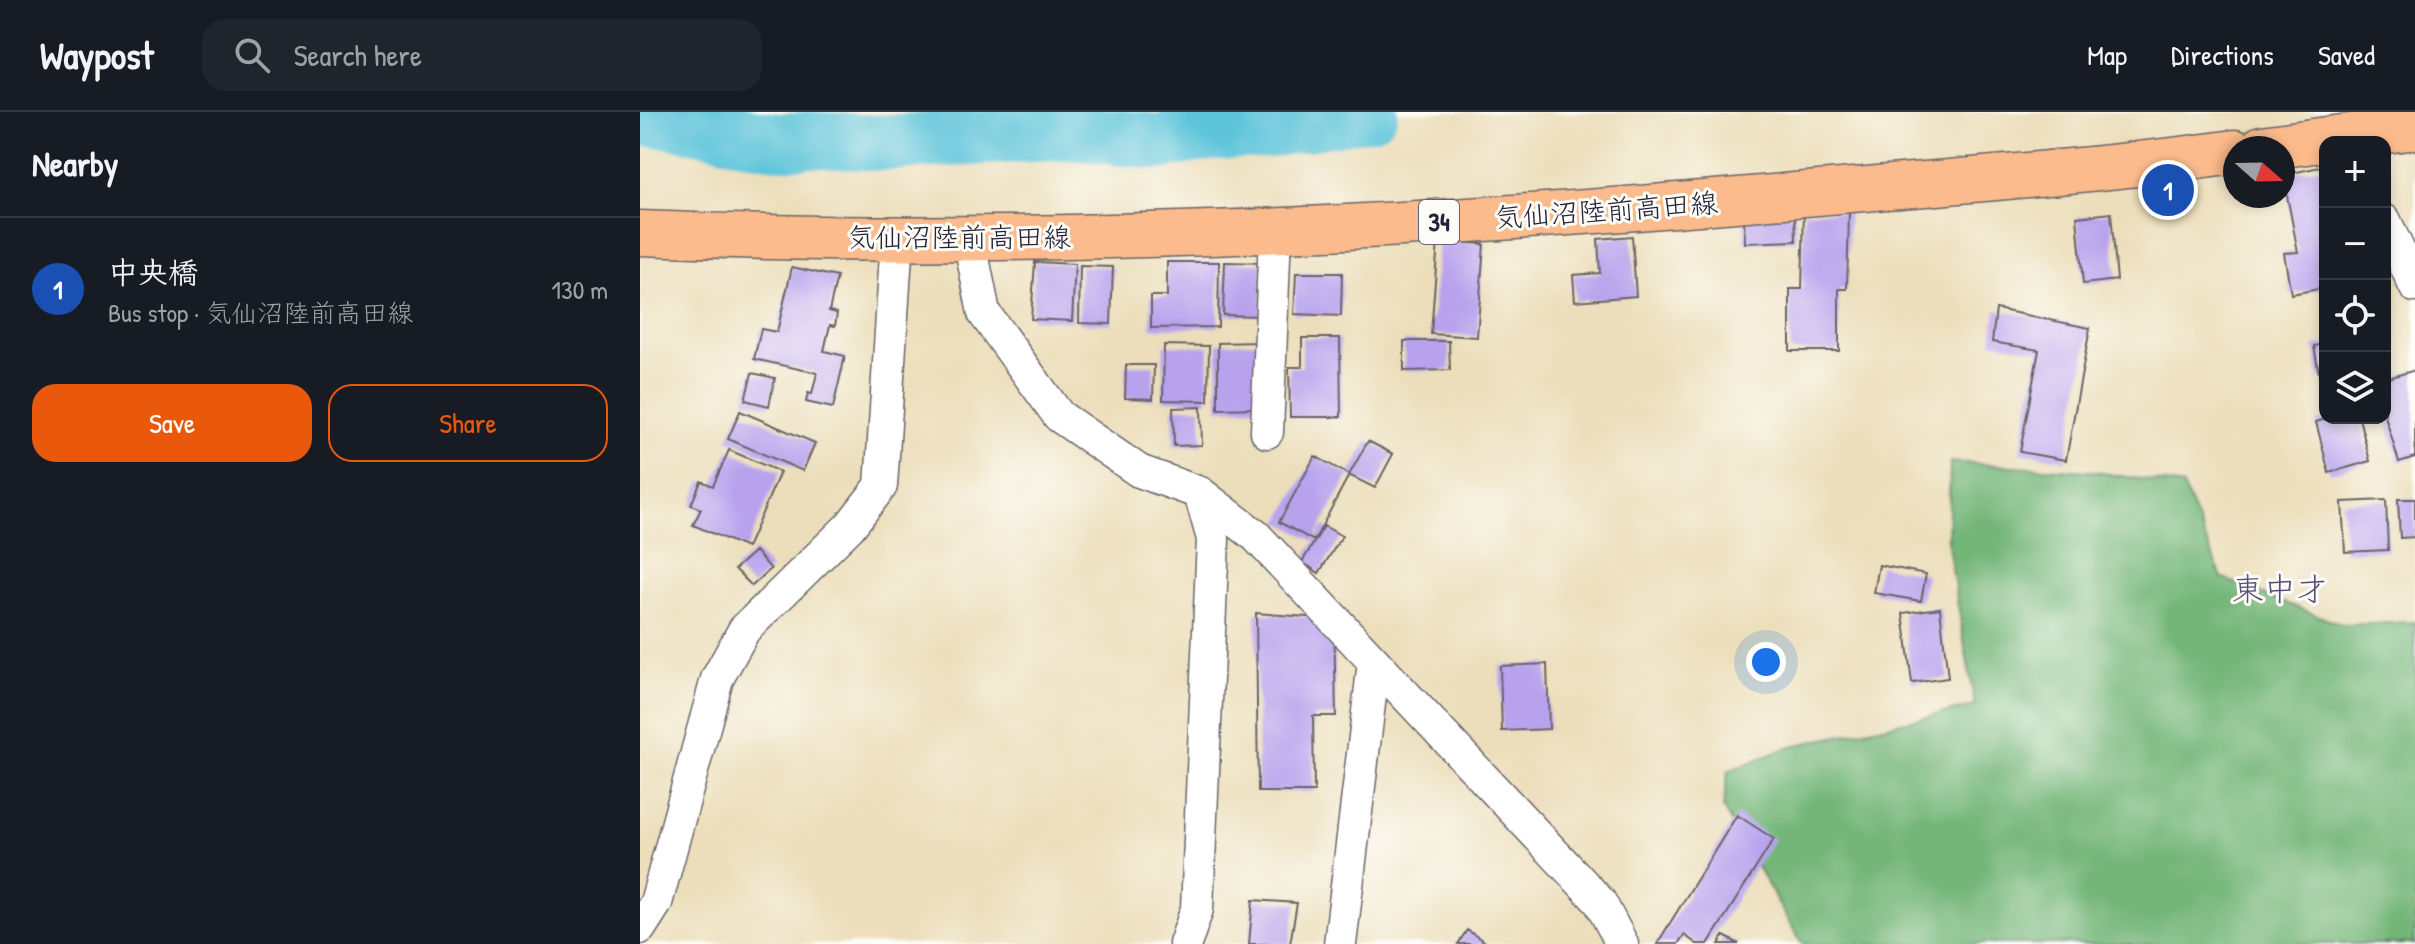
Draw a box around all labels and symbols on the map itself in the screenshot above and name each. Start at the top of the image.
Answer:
north arrow [2223,136,2295,208]
pin: 1 [2142,160,2194,220]
street label: 気仙沼陸前高田線 [1493,183,1719,237]
road number: 34 [1419,200,1459,244]
street label: 気仙沼陸前高田線 [847,218,1071,256]
district label: 東中才 [2232,567,2328,610]
your location [1746,642,1786,682]

